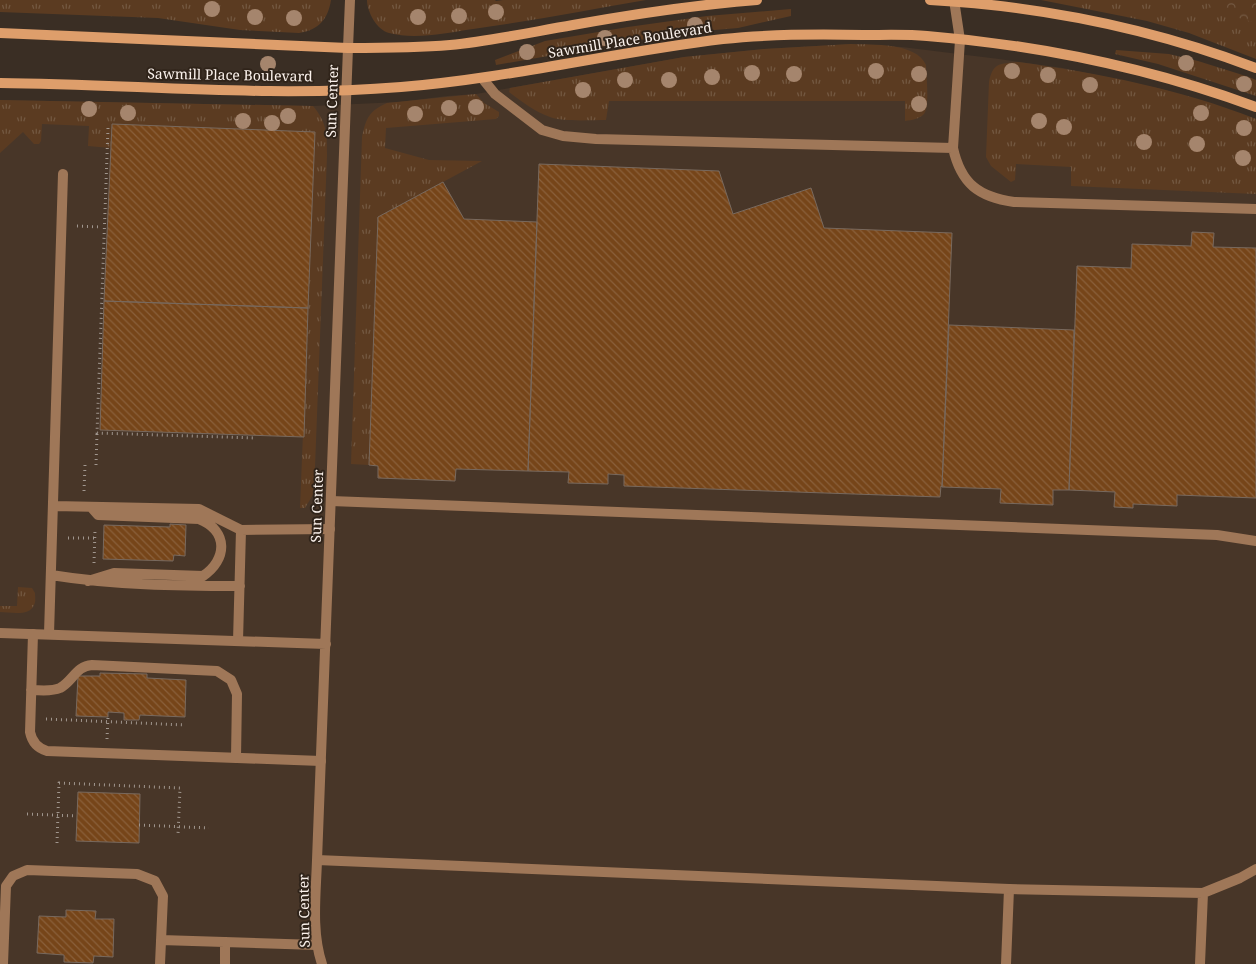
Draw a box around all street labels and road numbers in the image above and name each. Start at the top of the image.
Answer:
street label: Sawmill Place Boulevard [547,17,713,62]
street label: Sawmill Place Boulevard [147,64,313,85]
street label: Sun Center [321,64,342,138]
street label: Sun Center [306,469,327,543]
street label: Sun Center [293,874,314,948]

